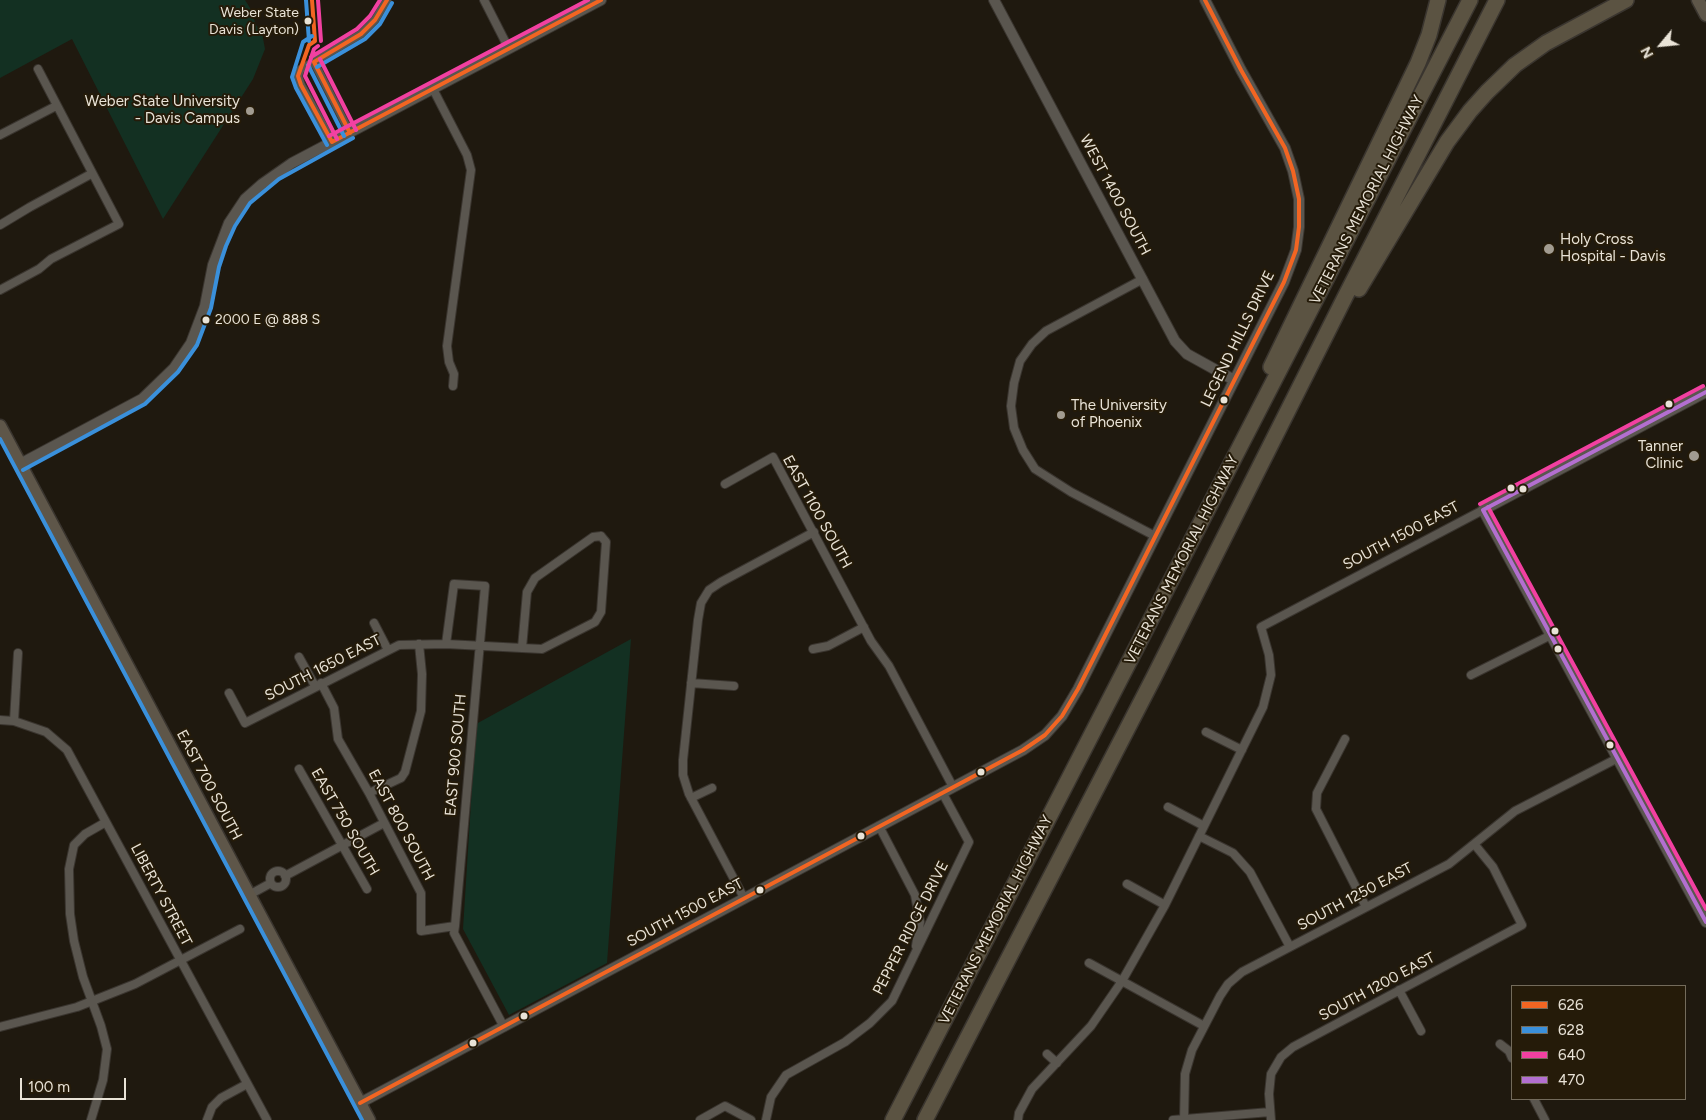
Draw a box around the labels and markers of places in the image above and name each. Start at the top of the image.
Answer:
place label: Weber State Davis (Layton) [209,5,299,38]
marker: Weber State Davis (Layton) [303,16,313,26]
place label: Weber State University - Davis Campus [85,93,240,128]
marker: Weber State University - Davis Campus [244,105,256,117]
place label: Holy Cross Hospital - Davis [1560,231,1666,266]
marker: Holy Cross Hospital - Davis [1542,242,1556,256]
place label: 2000 E @ 888 S [215,312,320,328]
marker: 2000 E @ 888 S [201,315,211,325]
unlabelled marker [1219,395,1229,405]
place label: The University of Phoenix [1071,397,1167,432]
unlabelled marker [1664,399,1674,409]
marker: The University of Phoenix [1055,409,1067,421]
place label: Tanner Clinic [1638,438,1683,473]
marker: Tanner Clinic [1687,449,1701,463]
unlabelled marker [1506,483,1516,493]
unlabelled marker [1518,484,1528,494]
unlabelled marker [1550,626,1560,636]
unlabelled marker [1553,644,1563,654]
unlabelled marker [1605,740,1615,750]
unlabelled marker [976,767,986,777]
unlabelled marker [856,831,866,841]
unlabelled marker [755,885,765,895]
unlabelled marker [519,1011,529,1021]
unlabelled marker [468,1038,478,1048]

